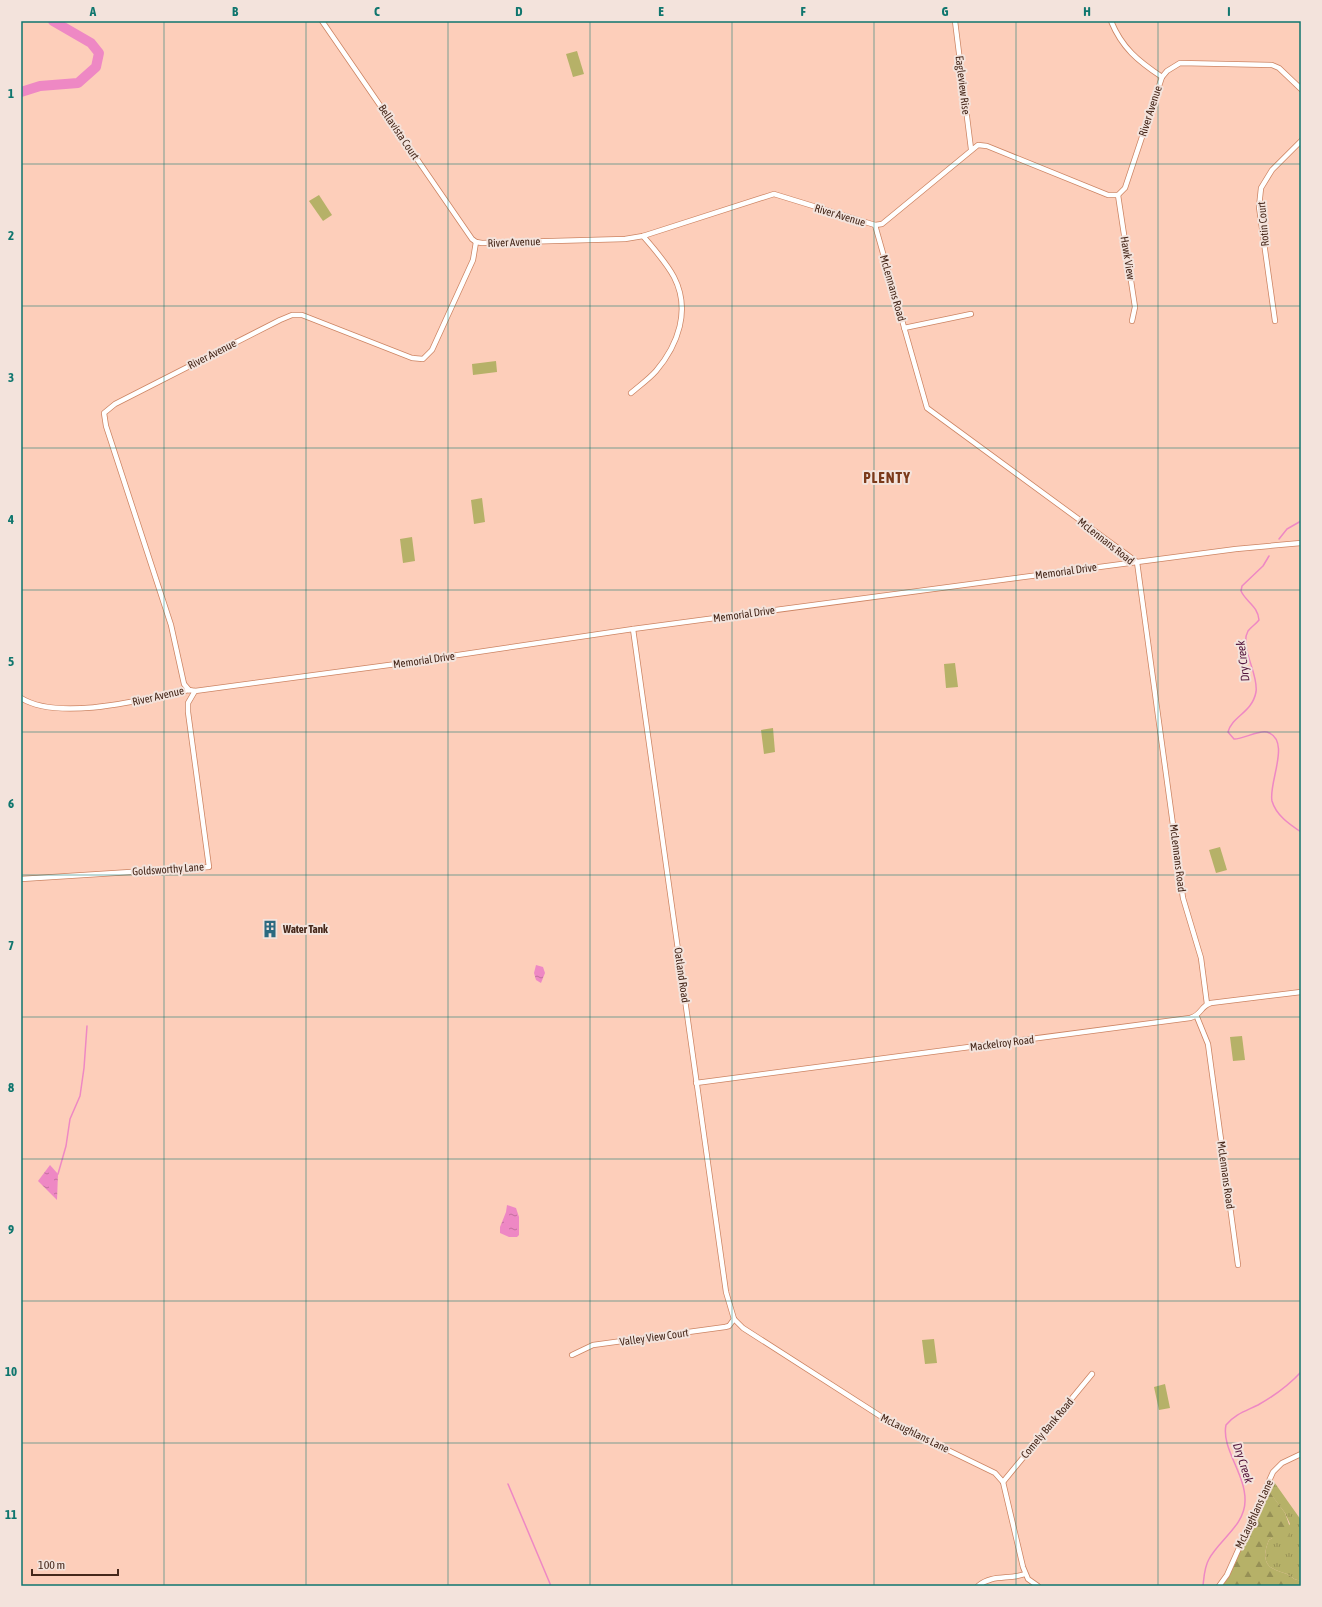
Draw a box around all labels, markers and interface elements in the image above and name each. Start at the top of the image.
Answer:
text: A [89,4,97,19]
text: B [232,4,239,19]
text: C [374,4,380,19]
text: D [515,4,523,19]
text: E [658,4,664,19]
text: F [800,4,806,19]
text: G [942,4,949,19]
text: H [1083,4,1091,19]
text: I [1227,4,1231,19]
street label: Eagleview Rise [953,55,973,115]
street label: River Avenue [1136,84,1164,138]
text: 1 [8,86,14,101]
street label: Bellavista Court [376,102,422,162]
street label: Rotin Court [1255,201,1271,247]
street label: River Avenue [813,202,867,228]
text: 2 [8,228,14,243]
street label: River Avenue [487,235,541,249]
street label: Hawk View [1119,235,1137,281]
street label: McLennans Road [878,254,908,322]
street label: River Avenue [186,337,238,371]
text: 3 [8,370,14,385]
district label: PLENTY [863,469,911,486]
text: 4 [7,512,14,527]
street label: McLennans Road [1075,515,1137,567]
street label: Memorial Drive [1034,561,1098,581]
street label: Memorial Drive [712,604,776,624]
water label: Dry Creek [1233,639,1252,682]
street label: Memorial Drive [392,650,456,670]
text: 5 [8,654,14,669]
street label: River Avenue [131,684,185,708]
text: 6 [8,796,14,811]
street label: McLennans Road [1168,823,1188,893]
street label: Goldsworthy Lane [132,861,204,877]
building icon: Water Tank [260,919,280,939]
place label: Water Tank [282,923,328,935]
text: 7 [8,938,14,953]
street label: Oatland Road [672,947,692,1003]
street label: Mackelroy Road [969,1033,1035,1053]
text: 8 [8,1080,14,1095]
street label: McLennans Road [1215,1140,1237,1210]
text: 9 [8,1222,14,1237]
street label: Valley View Court [619,1326,689,1348]
text: 10 [5,1364,17,1379]
street label: Comely Bank Road [1018,1395,1076,1461]
street label: McLaughlans Lane [879,1411,951,1455]
water label: Dry Creek [1230,1441,1256,1486]
street label: McLaughlans Lane [1233,1478,1275,1550]
text: 11 [5,1507,17,1522]
scale bar [32,1551,118,1577]
text: 100 m [38,1558,65,1572]

